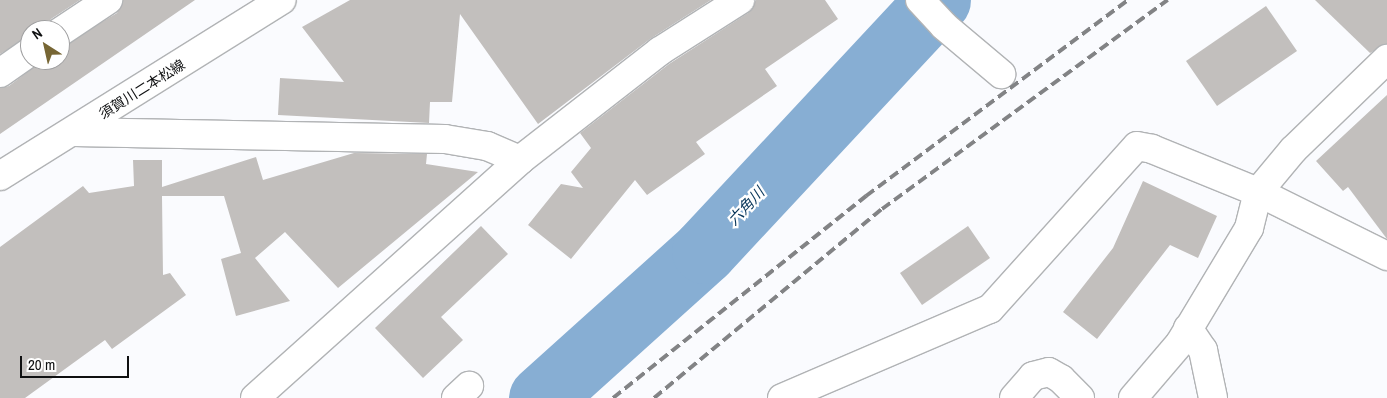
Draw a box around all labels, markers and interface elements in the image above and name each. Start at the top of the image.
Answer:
north arrow [20,20,70,70]
text: N [28,24,46,43]
street label: 須賀川二本松線 [96,56,188,122]
water label: 六角川 [724,183,768,229]
scale bar [22,346,131,378]
text: 20 m [28,354,55,375]

